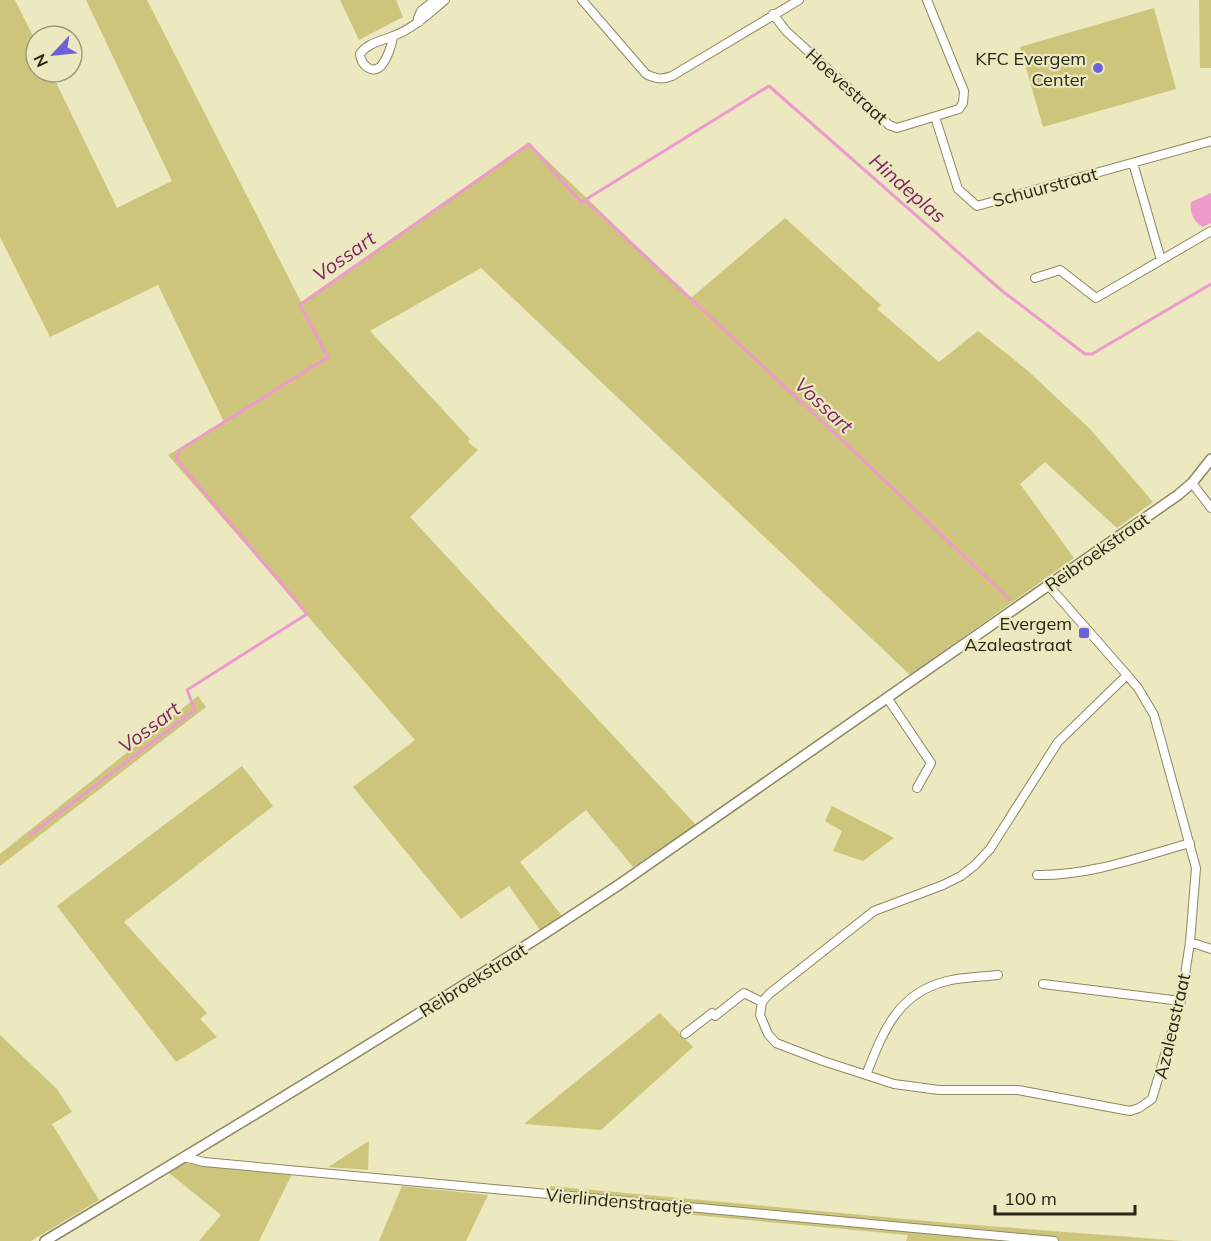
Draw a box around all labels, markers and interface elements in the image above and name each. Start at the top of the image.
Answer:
north arrow [24,24,84,84]
street label: Hoevestraat [801,43,893,129]
place label: KFC Evergem Center [975,47,1086,91]
text: N [29,51,52,70]
marker: KFC Evergem Center [1091,61,1105,75]
water label: Hindeplas [865,148,951,228]
street label: Schuurstraat [990,162,1100,212]
water label: Vossart [308,225,381,287]
water label: Vossart [790,372,859,439]
street label: Reibroekstraat [1040,508,1154,596]
place label: Evergem Azaleastraat [964,612,1072,656]
marker: Evergem Azaleastraat [1077,626,1091,640]
water label: Vossart [113,695,186,758]
street label: Reibroekstraat [415,938,531,1022]
street label: Azaleastraat [1149,971,1195,1081]
scale bar [995,1178,1134,1216]
street label: Vierlindenstraatje [545,1183,693,1219]
text: 100 m [1004,1187,1057,1210]

